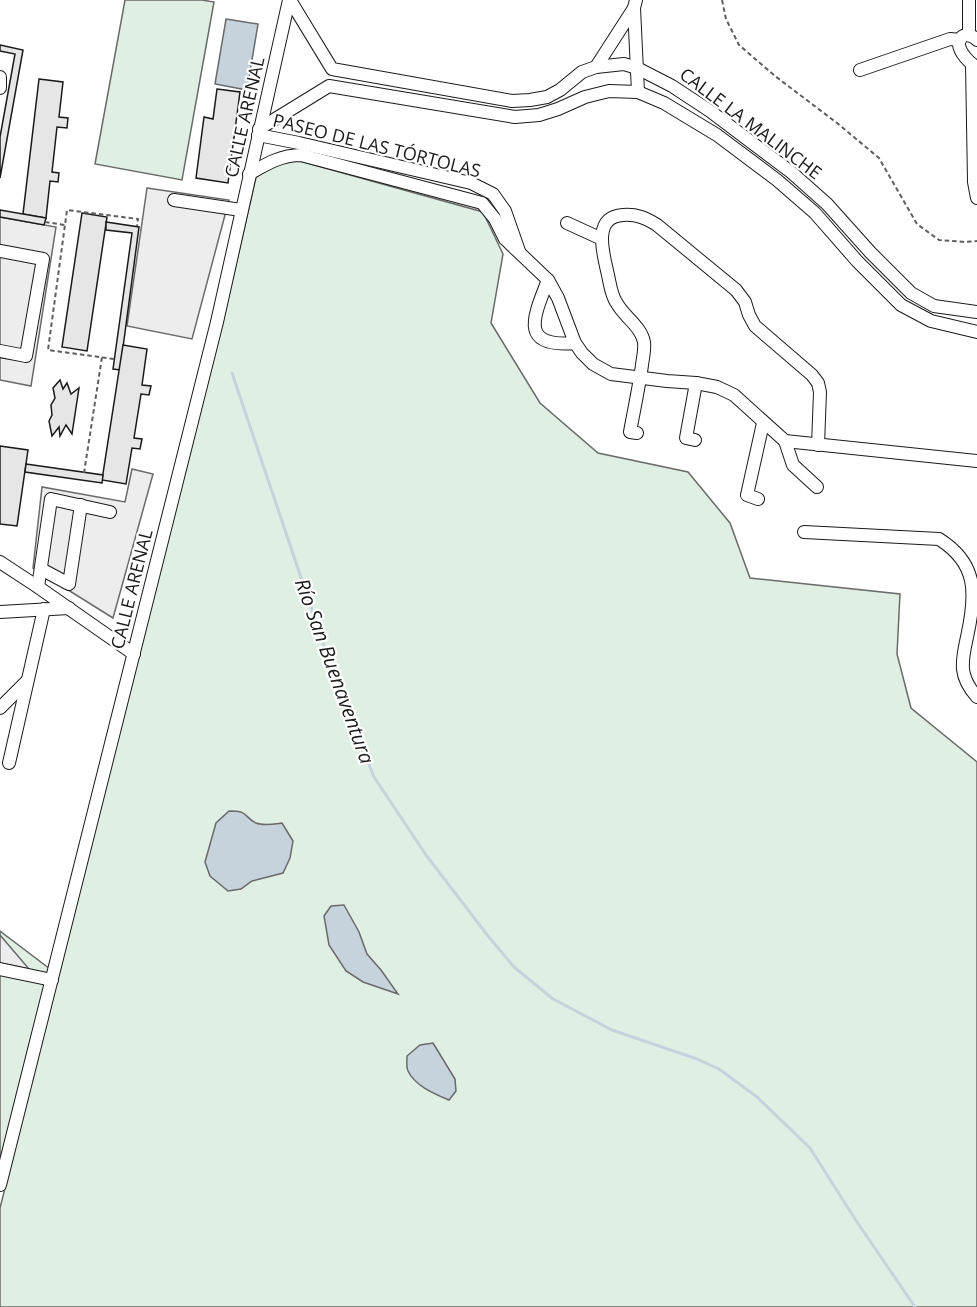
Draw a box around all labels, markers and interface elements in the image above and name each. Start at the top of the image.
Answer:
street label: CALLE ARENAL [218,54,270,180]
street label: CALLE LA MALINCHE [675,62,827,184]
street label: PASEO DE LAS TÓRTOLAS [271,108,484,182]
street label: CALLE ARENAL [104,526,158,652]
water label: Río San Buenaventura [289,575,381,767]

